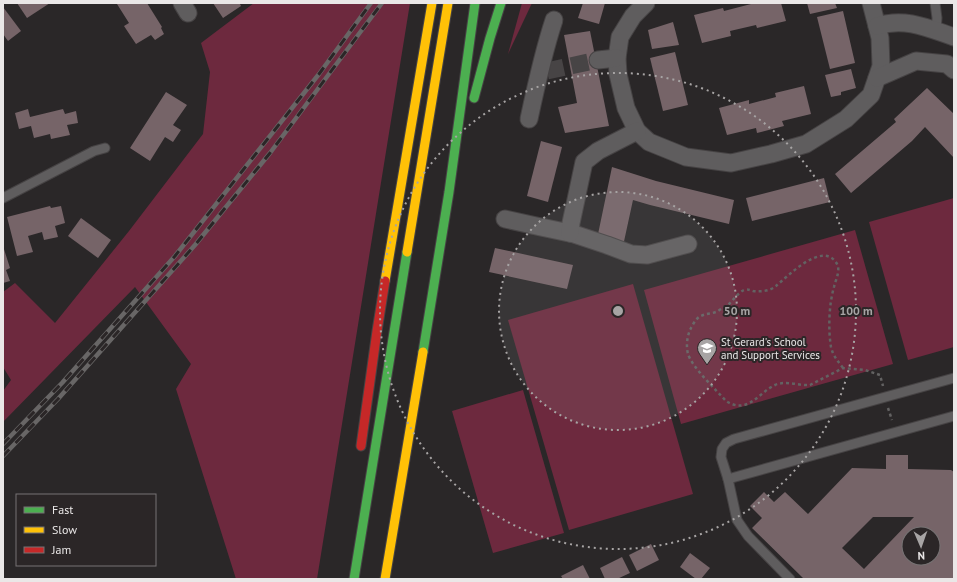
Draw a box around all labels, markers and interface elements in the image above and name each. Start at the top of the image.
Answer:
text: 50 m [724,303,750,318]
text: 100 m [839,303,873,318]
centre of rings [611,304,625,318]
place label: St Gerard's School and Support Services [721,335,820,362]
school or university icon: St Gerard's School and Support Services [696,337,718,365]
legend [16,494,156,566]
text: Fast [52,502,73,517]
text: Slow [52,522,77,537]
north arrow [901,526,941,566]
text: Jam [51,542,71,557]
text: N [917,549,925,563]

